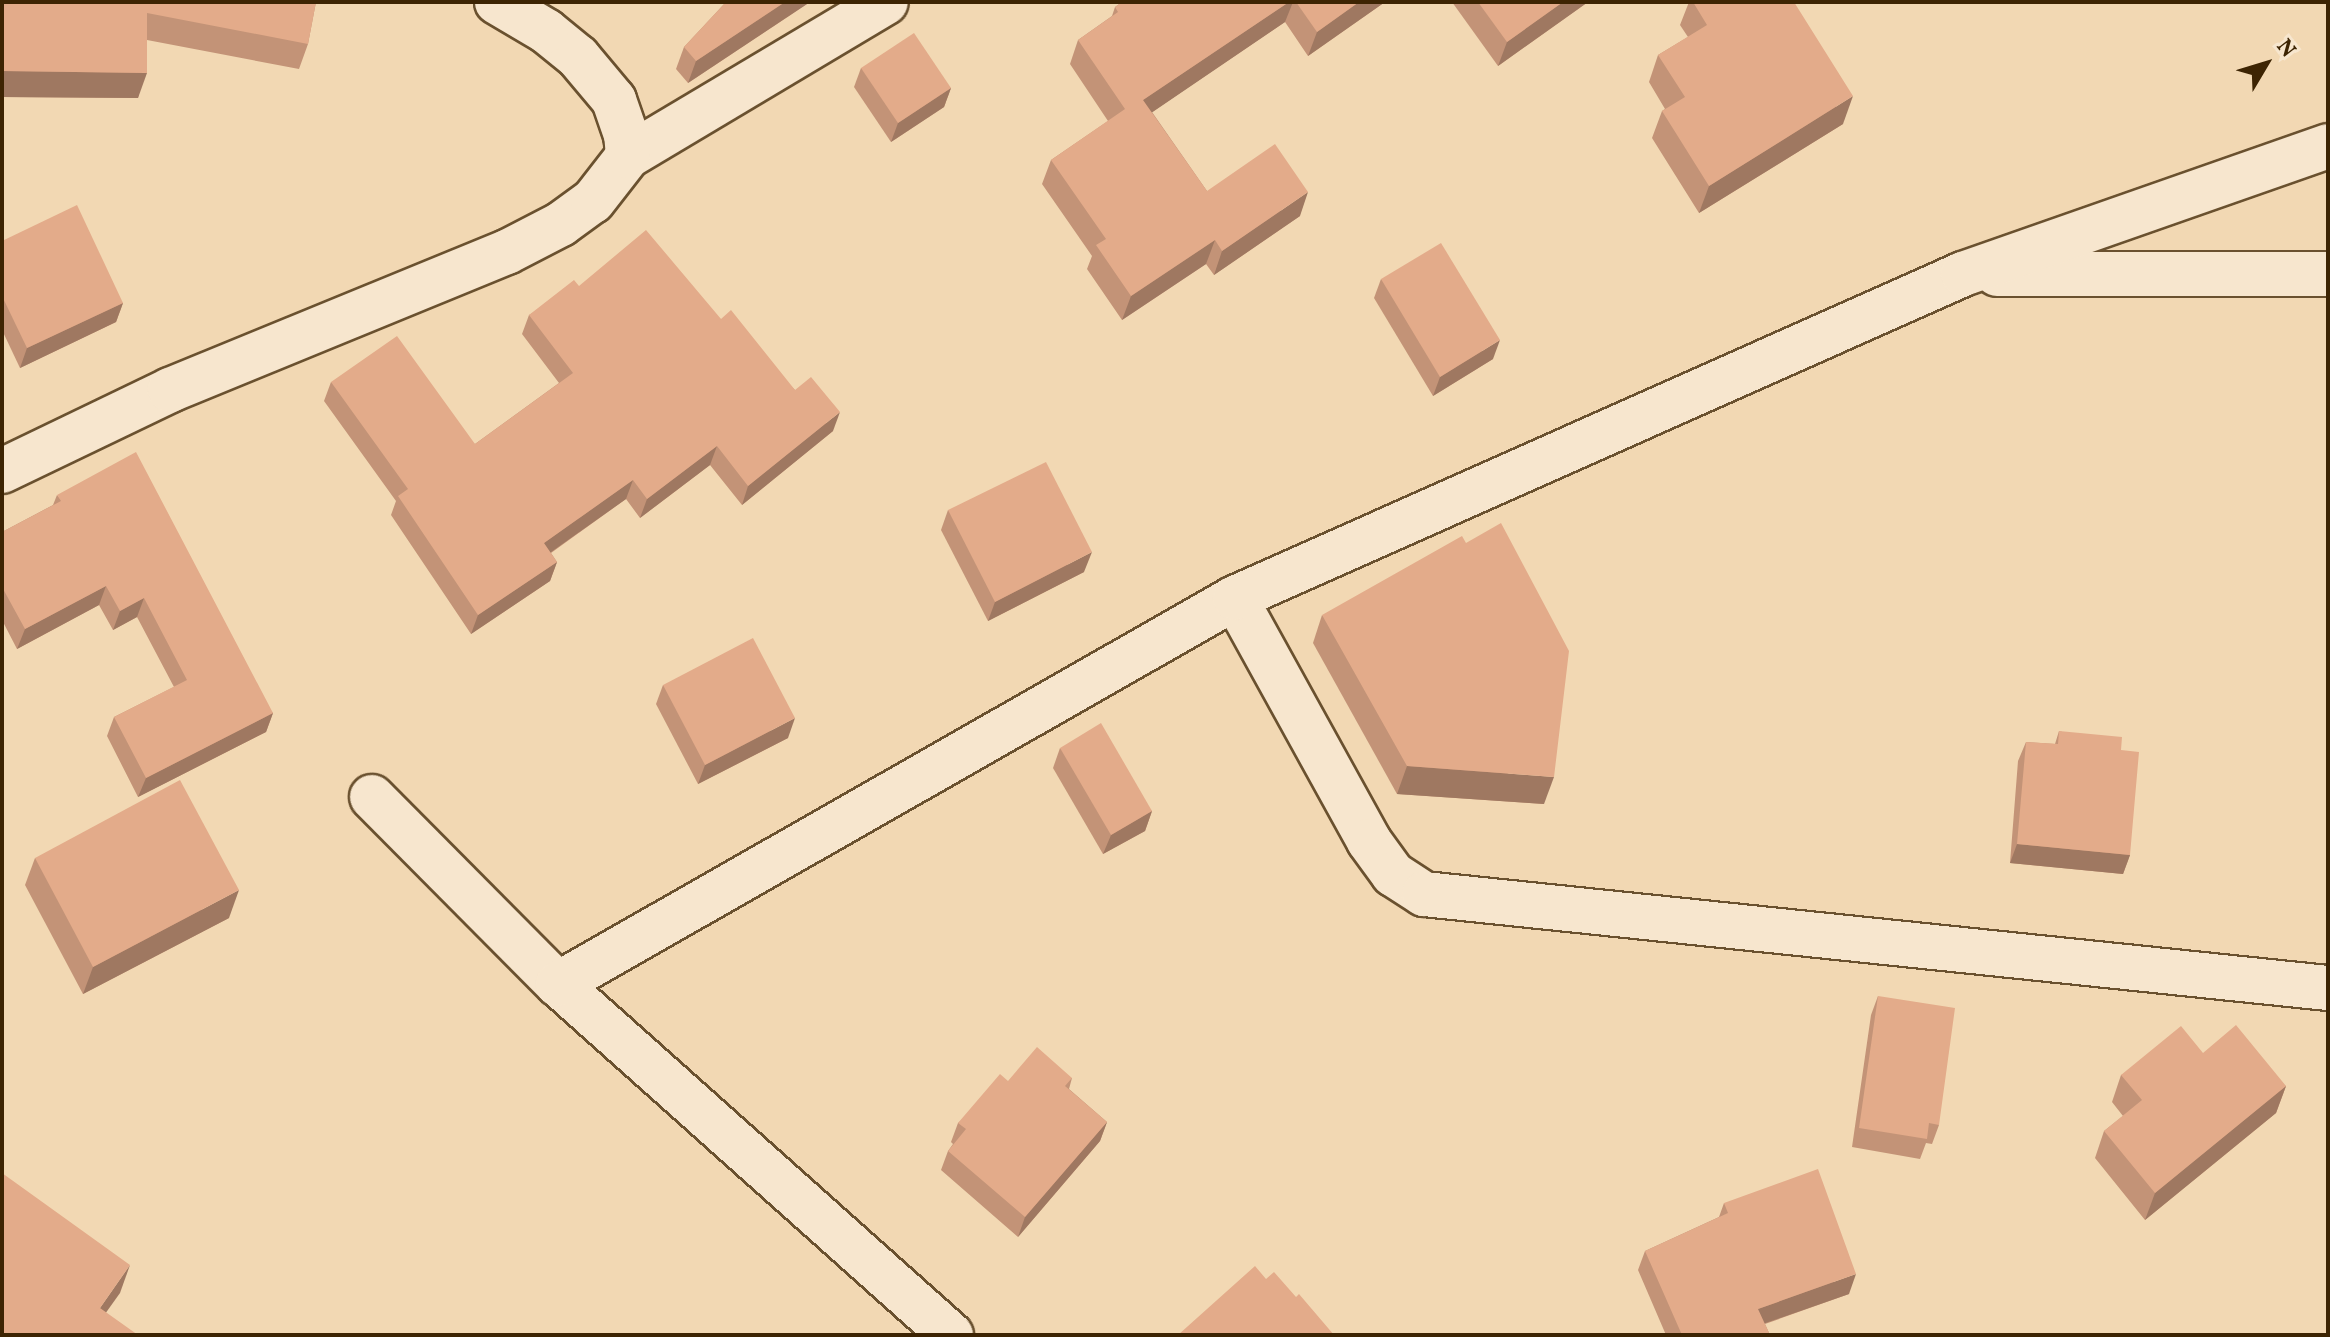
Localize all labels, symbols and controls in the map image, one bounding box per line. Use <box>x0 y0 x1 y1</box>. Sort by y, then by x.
north arrow <box>2226 24 2306 104</box>
text: N <box>2268 33 2302 65</box>

